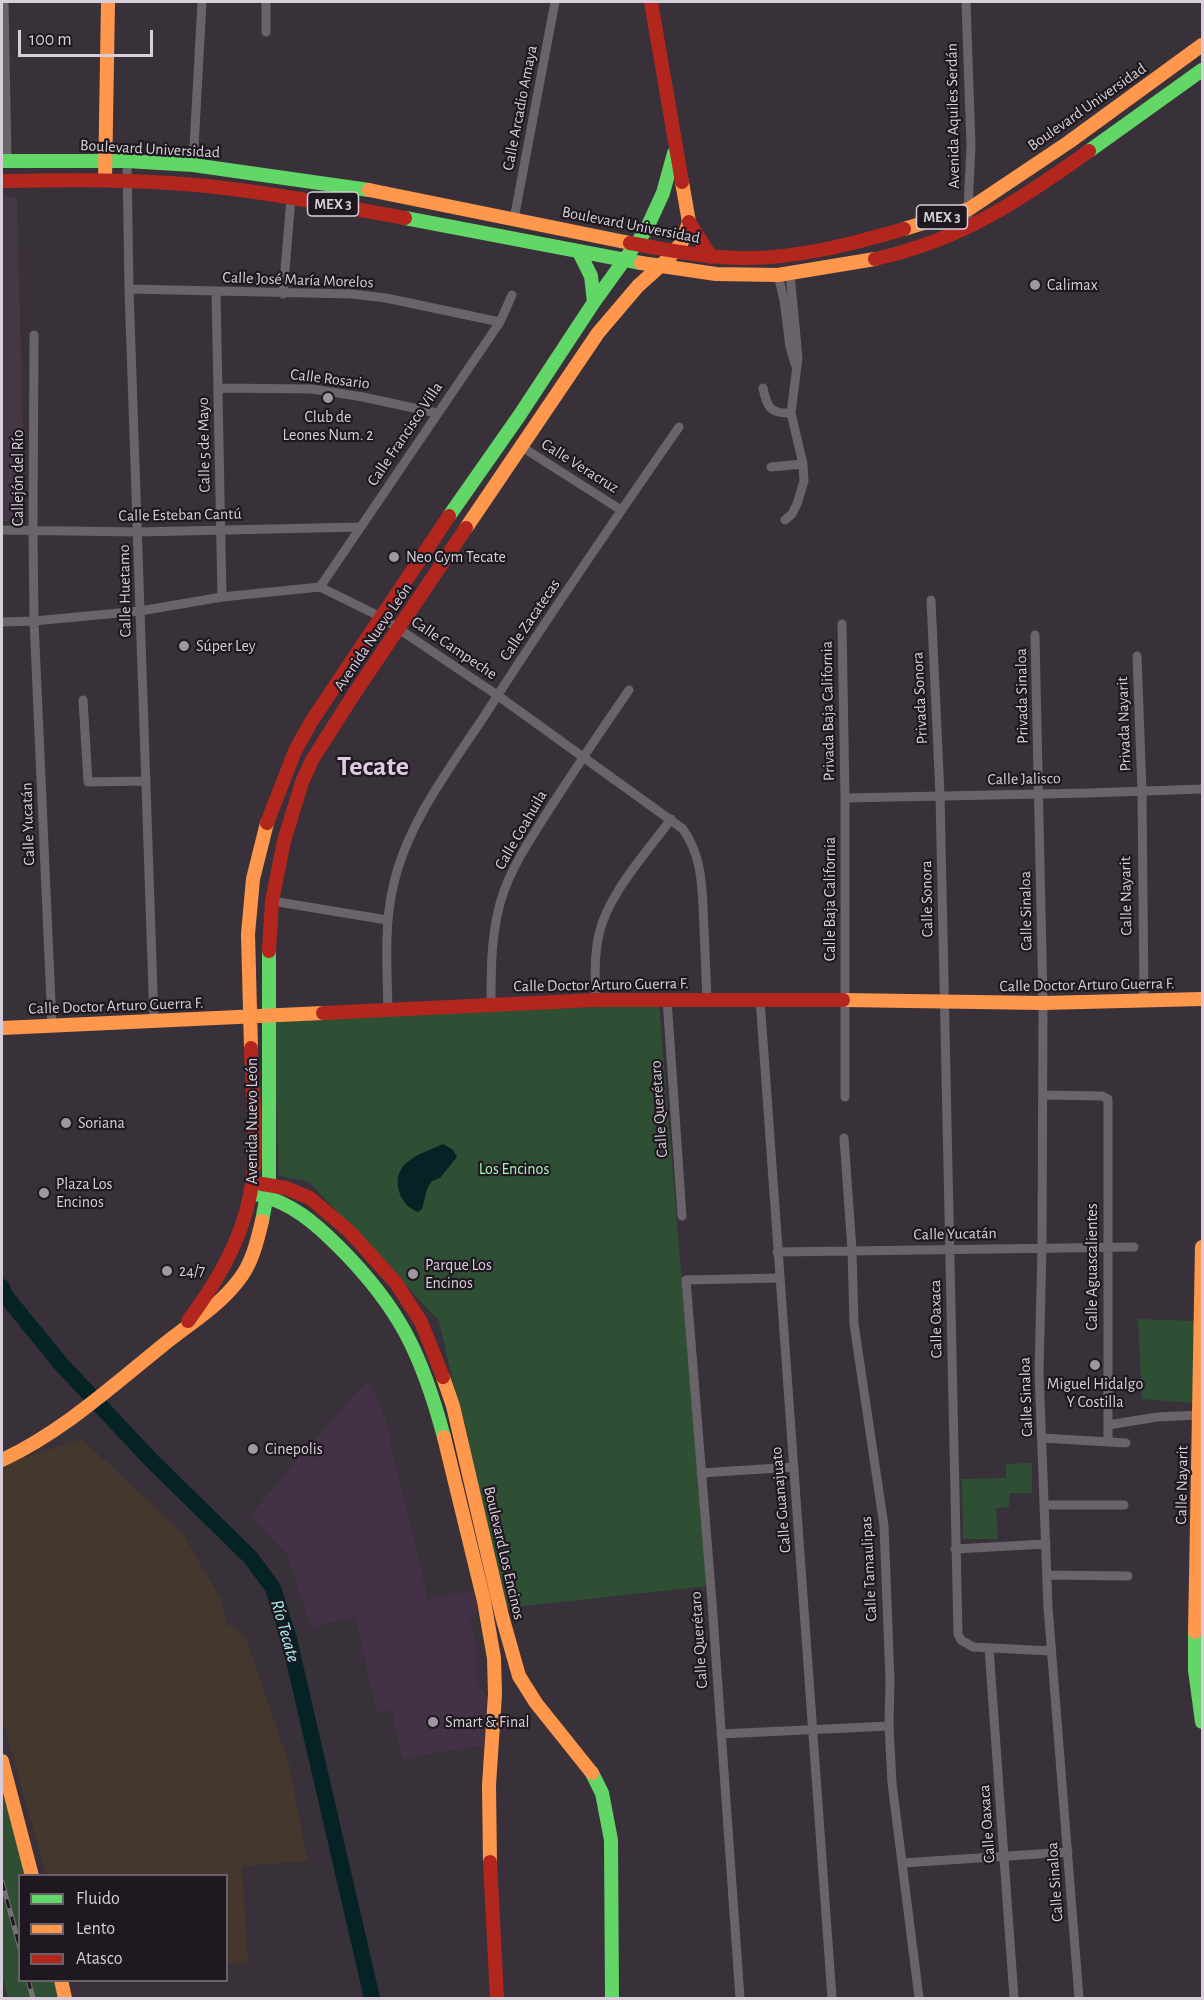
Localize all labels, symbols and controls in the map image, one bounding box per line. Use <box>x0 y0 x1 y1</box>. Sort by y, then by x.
scale bar <box>21 18 156 56</box>
text: 100 m <box>29 31 72 49</box>
street label: Avenida Aquiles Serdán <box>942 43 964 189</box>
street label: Calle Arcadio Amaya <box>498 44 542 172</box>
street label: Boulevard Universidad <box>1024 59 1150 155</box>
street label: Boulevard Universidad <box>79 136 221 162</box>
road number: MEX 3 <box>308 192 358 216</box>
street label: Boulevard Universidad <box>560 202 702 248</box>
road number: MEX 3 <box>916 205 968 229</box>
street label: Calle José María Morelos <box>222 268 374 292</box>
place label: Calimax <box>1047 275 1098 295</box>
marker: Calimax <box>1028 278 1042 292</box>
street label: Calle Rosario <box>289 365 371 393</box>
street label: Calle Francisco Villa <box>363 378 447 490</box>
marker: Club de Leones Num. 2 <box>321 391 335 405</box>
street label: Calle 5 de Mayo <box>194 397 214 493</box>
place label: Club de Leones Num. 2 <box>283 407 373 445</box>
street label: Callejón del Río <box>8 430 28 526</box>
street label: Calle Veracruz <box>538 435 622 497</box>
street label: Calle Esteban Cantú <box>118 504 242 526</box>
street label: Calle Huetamo <box>115 544 135 638</box>
place label: Neo Gym Tecate <box>406 547 506 567</box>
marker: Neo Gym Tecate <box>387 550 401 564</box>
street label: Calle Zacatecas <box>496 575 564 665</box>
street label: Avenida Nuevo León <box>330 579 416 695</box>
street label: Calle Campeche <box>407 612 501 684</box>
place label: Súper Ley <box>196 636 256 656</box>
marker: Súper Ley <box>177 639 191 653</box>
street label: Privada Baja California <box>817 641 839 781</box>
street label: Privada Sinaloa <box>1012 648 1032 744</box>
street label: Privada Sonora <box>908 651 932 745</box>
street label: Privada Nayarit <box>1113 676 1135 772</box>
district label: Tecate <box>337 750 409 784</box>
street label: Calle Jalisco <box>987 769 1061 789</box>
street label: Calle Yucatán <box>17 782 39 866</box>
street label: Calle Coahuila <box>491 787 551 873</box>
street label: Calle Baja California <box>820 837 840 961</box>
street label: Calle Nayarit <box>1116 856 1136 936</box>
street label: Calle Sonora <box>917 860 937 938</box>
street label: Calle Sinaloa <box>1016 871 1036 951</box>
street label: Calle Doctor Arturo Guerra F. <box>513 974 689 996</box>
street label: Calle Doctor Arturo Guerra F. <box>999 974 1175 996</box>
street label: Calle Doctor Arturo Guerra F. <box>28 993 204 1019</box>
street label: Avenida Nuevo León <box>242 1058 262 1184</box>
street label: Calle Querétaro <box>646 1060 672 1158</box>
place label: Soriana <box>78 1113 125 1133</box>
marker: Soriana <box>59 1116 73 1130</box>
park label: Los Encinos <box>479 1159 549 1179</box>
place label: Plaza Los Encinos <box>56 1174 112 1212</box>
marker: Plaza Los Encinos <box>37 1186 51 1200</box>
street label: Calle Aguascalientes <box>1082 1203 1102 1331</box>
street label: Calle Yucatán <box>913 1224 997 1244</box>
place label: Parque Los Encinos <box>425 1255 492 1293</box>
place label: 24/7 <box>179 1261 205 1281</box>
marker: 24/7 <box>160 1264 174 1278</box>
marker: Parque Los Encinos <box>406 1267 420 1281</box>
street label: Calle Oaxaca <box>926 1280 946 1358</box>
street label: Calle Sinaloa <box>1015 1357 1037 1437</box>
marker: Miguel Hidalgo Y Costilla <box>1088 1358 1102 1372</box>
place label: Miguel Hidalgo Y Costilla <box>1047 1374 1143 1412</box>
place label: Cinepolis <box>265 1439 323 1459</box>
marker: Cinepolis <box>246 1442 260 1456</box>
street label: Calle Nayarit <box>1172 1445 1192 1525</box>
street label: Calle Guanajuato <box>767 1446 795 1554</box>
street label: Boulevard Los Encinos <box>479 1484 529 1622</box>
street label: Calle Tamaulipas <box>857 1516 881 1622</box>
street label: Calle Querétaro <box>686 1591 712 1689</box>
water label: Río Tecate <box>266 1597 304 1665</box>
place label: Smart & Final <box>445 1712 529 1732</box>
marker: Smart & Final <box>426 1715 440 1729</box>
street label: Calle Oaxaca <box>975 1784 999 1864</box>
street label: Calle Sinaloa <box>1043 1841 1067 1923</box>
legend <box>18 1874 228 1982</box>
text: Fluido <box>76 1890 120 1908</box>
text: Lento <box>76 1920 115 1938</box>
text: Atasco <box>76 1950 123 1968</box>

